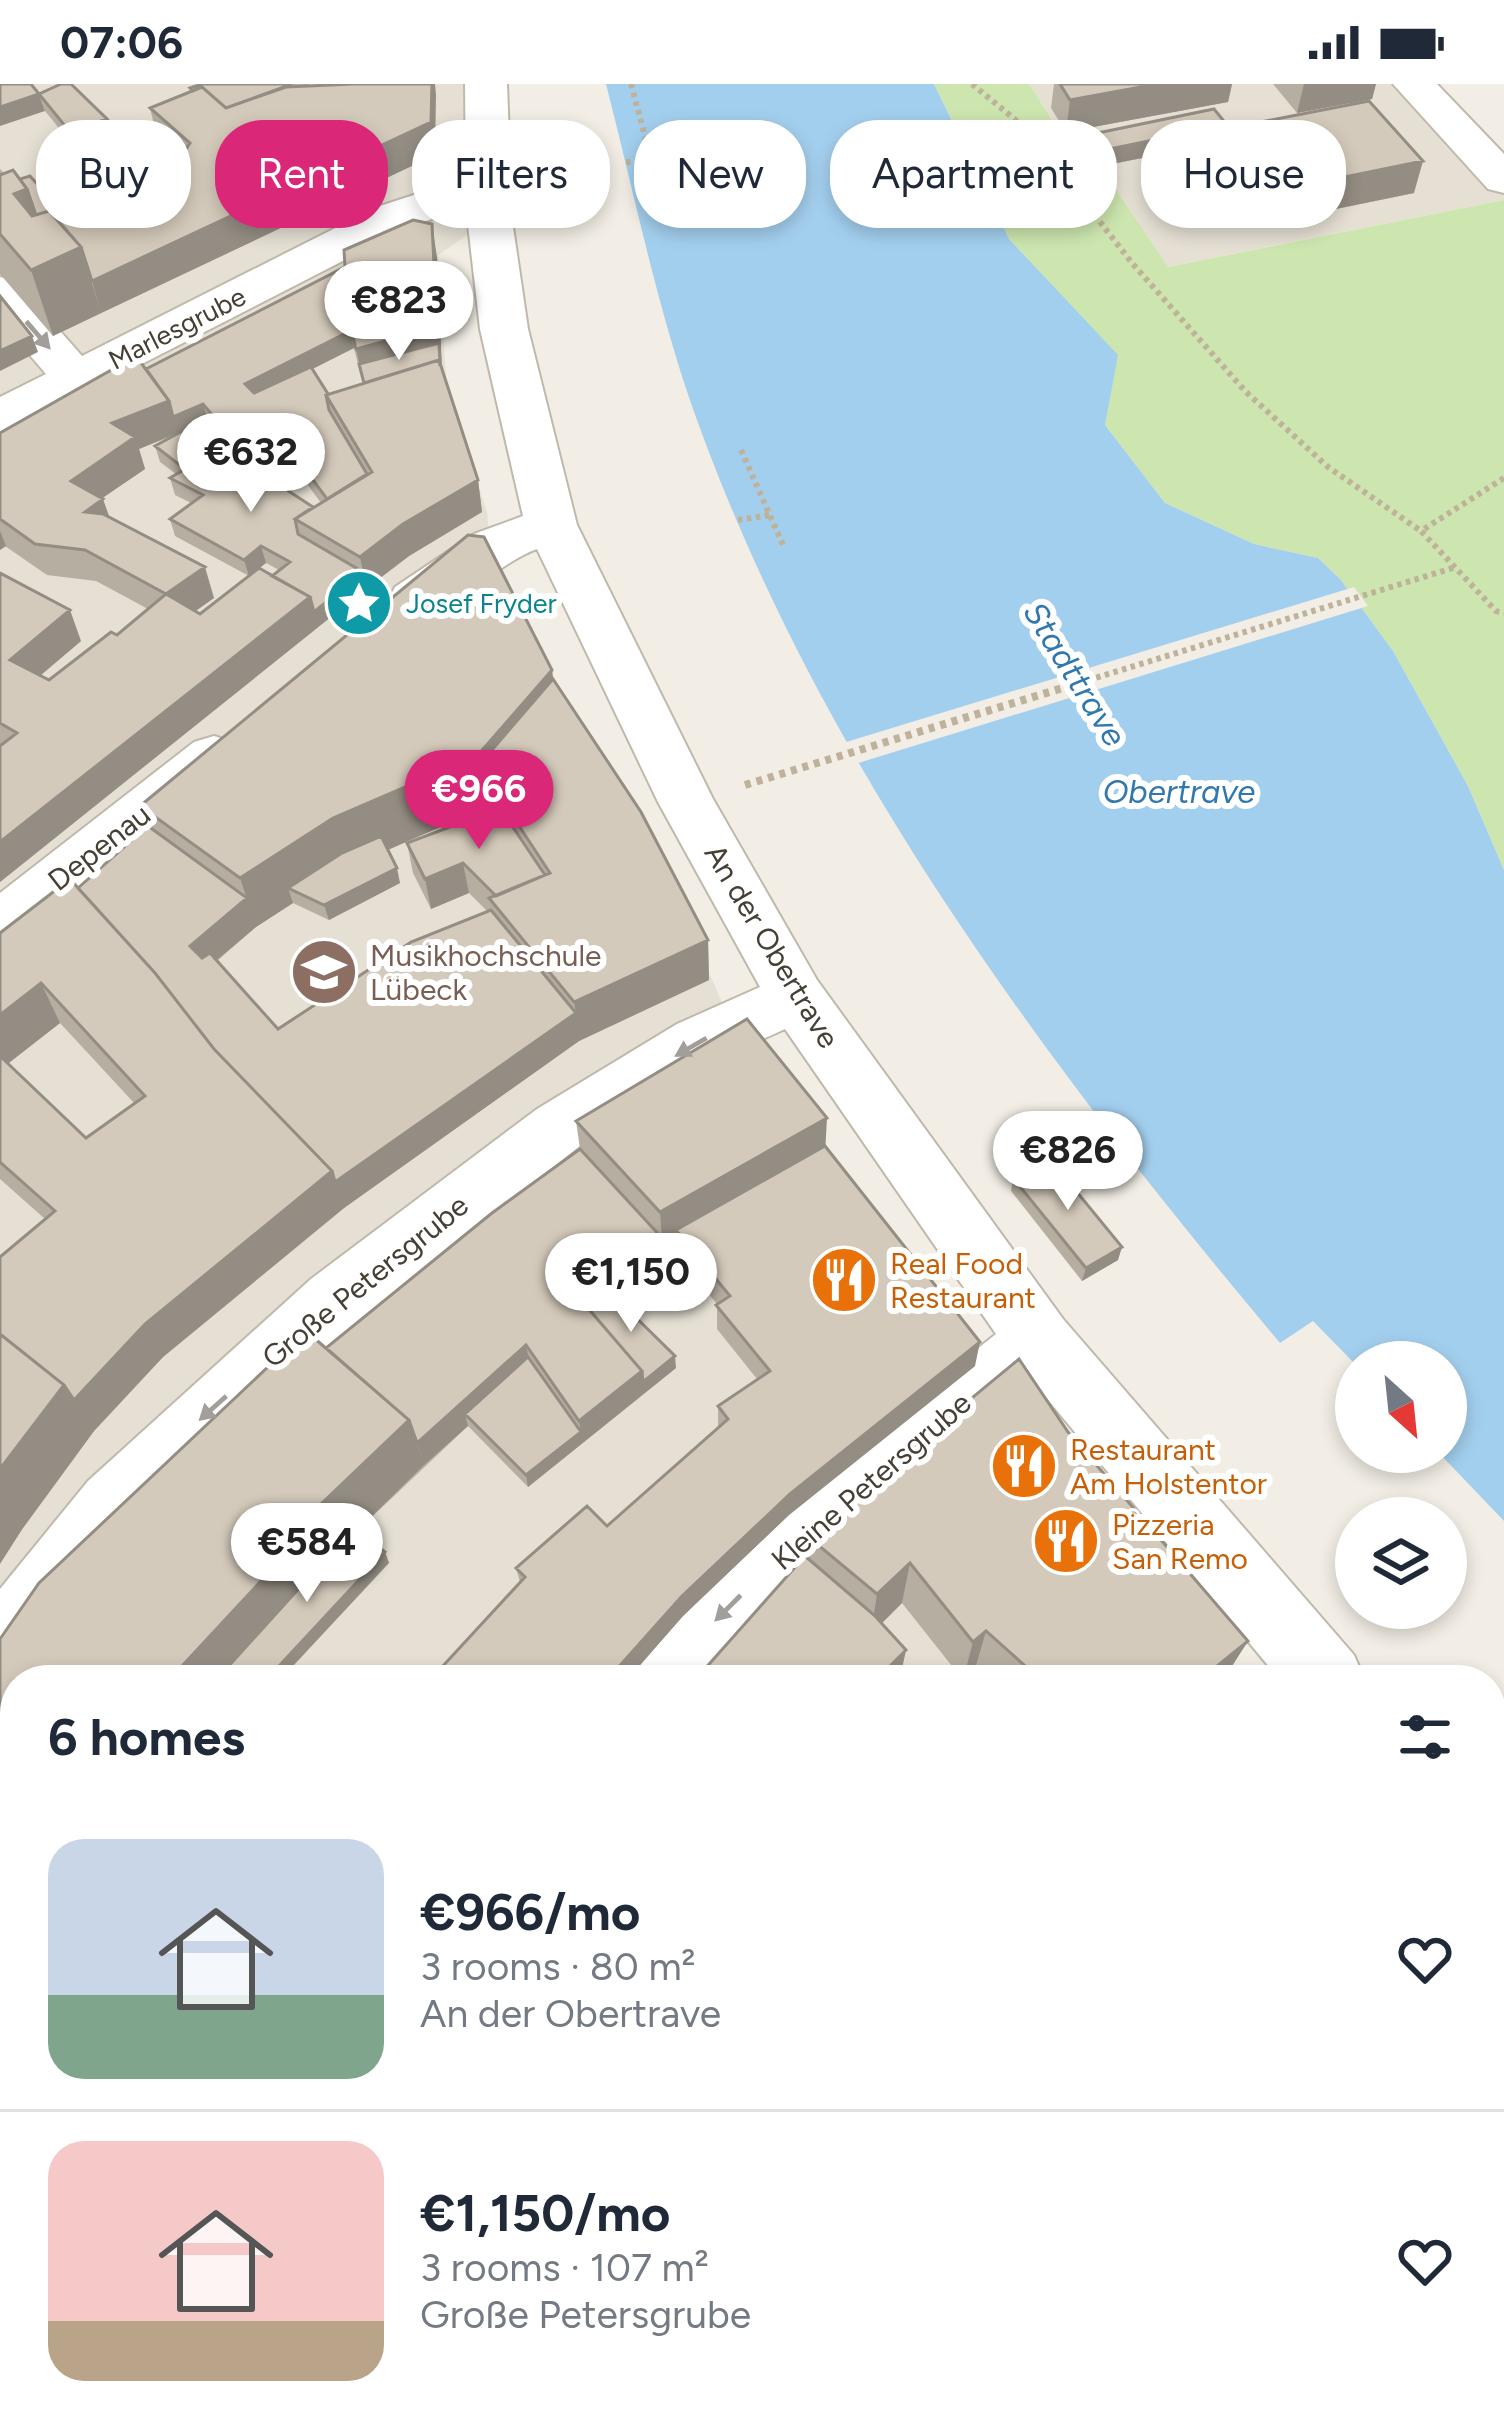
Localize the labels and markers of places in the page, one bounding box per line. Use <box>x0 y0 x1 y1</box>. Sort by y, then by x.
pin: €823 <box>328 261 470 363</box>
pin: €632 <box>180 413 322 515</box>
place icon: Josef Fryder <box>324 568 394 638</box>
place label: Josef Fryder <box>406 587 557 620</box>
pin: €966 <box>408 750 550 852</box>
school or university icon: Musikhochschule Lübeck <box>289 937 359 1007</box>
place label: Musikhochschule Lübeck <box>370 937 601 1008</box>
pin: €826 <box>997 1111 1139 1213</box>
pin: €1,150 <box>533 1233 729 1335</box>
restaurant icon: Real Food Restaurant <box>809 1245 879 1315</box>
place label: Real Food Restaurant <box>890 1245 1036 1316</box>
restaurant icon: Restaurant Am Holstentor <box>989 1431 1059 1501</box>
place label: Restaurant Am Holstentor <box>1070 1431 1267 1502</box>
pin: €584 <box>236 1503 378 1605</box>
restaurant icon: Pizzeria San Remo <box>1031 1506 1101 1576</box>
place label: Pizzeria San Remo <box>1112 1506 1248 1577</box>

